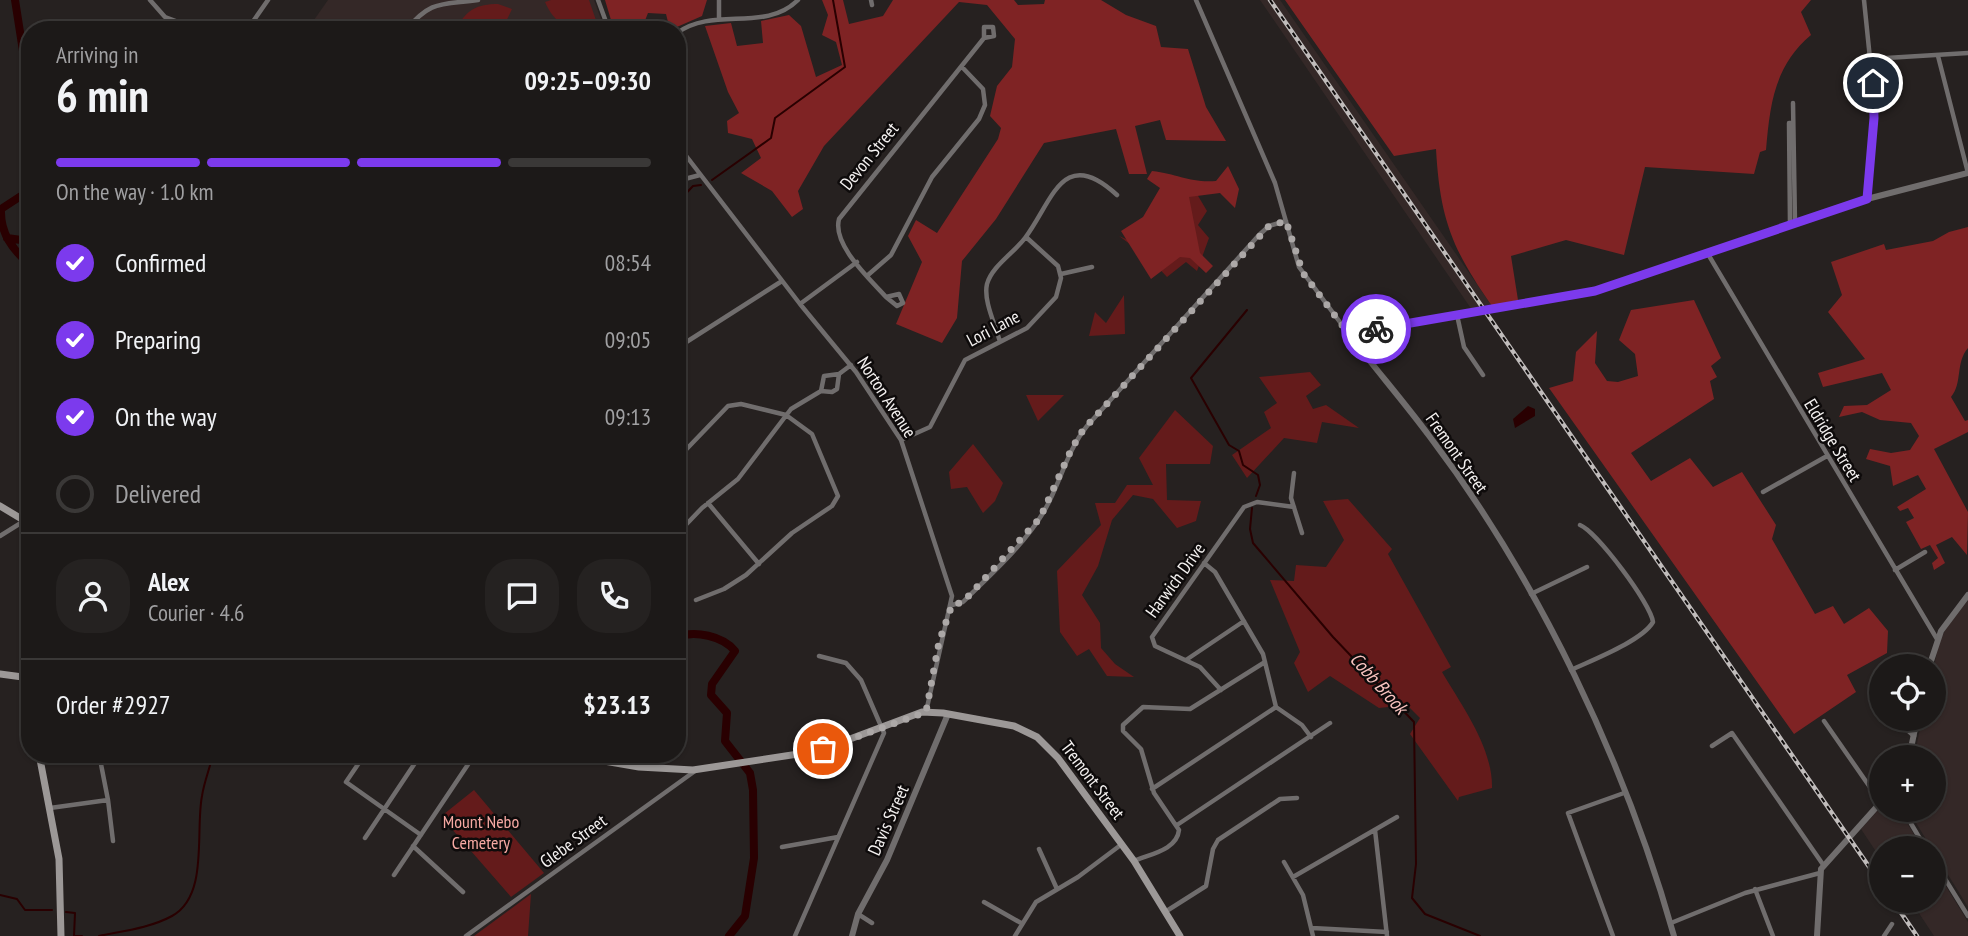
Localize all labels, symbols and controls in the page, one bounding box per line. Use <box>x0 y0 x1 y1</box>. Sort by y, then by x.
text: Arriving in <box>56 40 138 69</box>
pin <box>1843 53 1903 113</box>
text: 09:25–09:30 <box>524 64 651 97</box>
icon: home <box>1854 64 1892 102</box>
text: 6 min <box>56 65 149 125</box>
street label: Devon Street <box>835 118 903 194</box>
text: On the way · 1.0 km <box>56 177 213 206</box>
icon: check <box>56 244 94 282</box>
text: Confirmed <box>115 246 206 279</box>
text: 08:54 <box>605 248 651 277</box>
courier <box>1341 294 1411 364</box>
street label: Lori Lane <box>962 304 1024 352</box>
icon: bike <box>1357 310 1395 348</box>
icon: check <box>56 321 94 359</box>
text: Preparing <box>115 323 201 356</box>
text: 09:05 <box>605 325 651 354</box>
street label: Norton Avenue <box>852 352 922 442</box>
street label: Eldridge Street <box>1799 394 1867 486</box>
icon: check <box>56 398 94 436</box>
text: On the way <box>115 400 217 433</box>
text: 09:13 <box>605 402 651 431</box>
street label: Fremont Street <box>1421 408 1493 498</box>
text: Delivered <box>115 477 201 510</box>
street label: Harwich Drive <box>1140 538 1210 622</box>
button: person <box>56 559 130 633</box>
button: chat <box>485 559 559 633</box>
button: phone <box>577 559 651 633</box>
text: Alex <box>148 565 189 598</box>
text: Courier · 4.6 <box>148 598 244 627</box>
water label: Cobb Brook <box>1345 647 1415 721</box>
map controls <box>1869 654 1946 913</box>
button: locate <box>1869 654 1946 731</box>
text: Order #2927 <box>56 688 171 721</box>
text: $23.13 <box>583 688 651 721</box>
pin <box>793 719 853 779</box>
icon: bag <box>804 730 842 768</box>
street label: Tremont Street <box>1056 736 1130 824</box>
button: + <box>1869 745 1946 822</box>
street label: Davis Street <box>862 781 914 859</box>
street label: Glebe Street <box>535 809 611 873</box>
park label: Mount Nebo Cemetery <box>443 810 519 854</box>
button: − <box>1869 836 1946 913</box>

